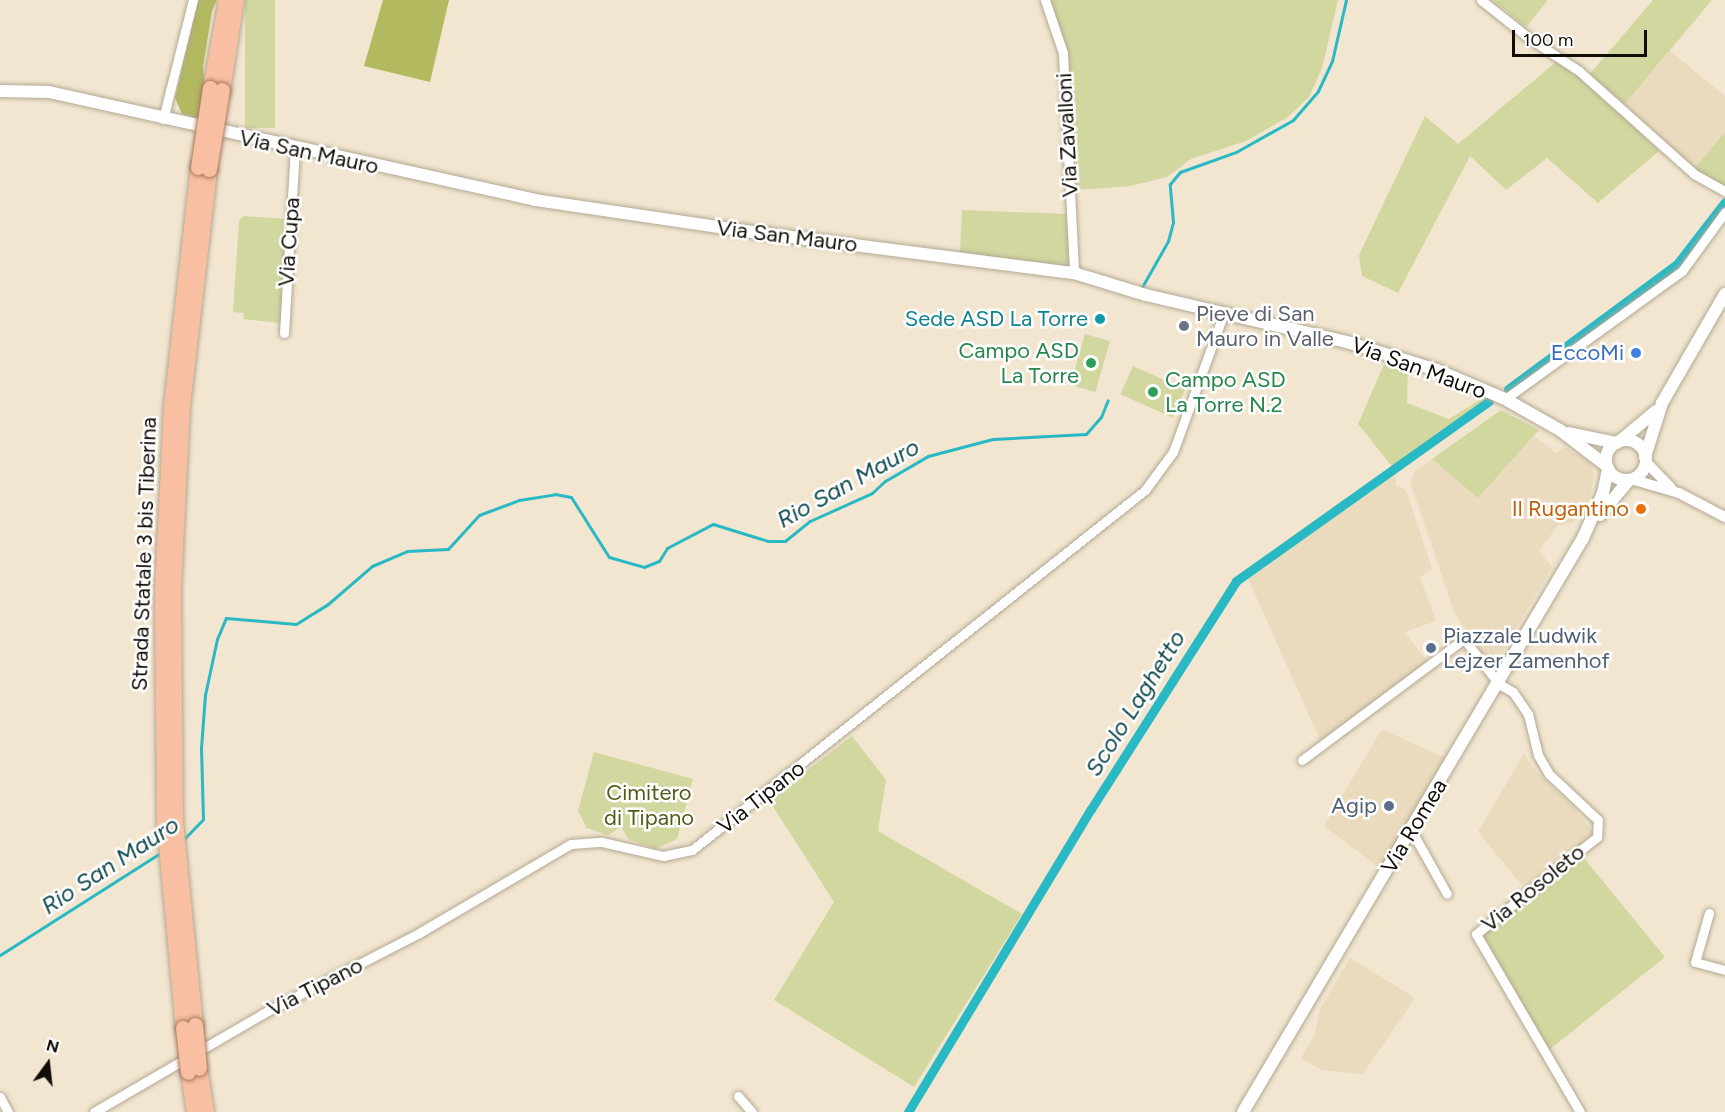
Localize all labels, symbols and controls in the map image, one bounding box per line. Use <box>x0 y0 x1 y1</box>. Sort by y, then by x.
scale bar <box>1515 18 1650 56</box>
text: 100 m <box>1523 29 1573 51</box>
street label: Via Zavalloni <box>1051 72 1083 198</box>
street label: Via San Mauro <box>237 124 381 180</box>
street label: Via Cupa <box>273 197 305 287</box>
street label: Via San Mauro <box>715 214 859 258</box>
place label: Pieve di San Mauro in Valle <box>1196 300 1334 352</box>
place label: Sede ASD La Torre <box>905 306 1088 332</box>
marker: Sede ASD La Torre <box>1093 312 1107 326</box>
marker: Pieve di San Mauro in Valle <box>1177 319 1191 333</box>
street label: Via San Mauro <box>1348 331 1490 405</box>
place label: Campo ASD La Torre <box>958 337 1079 388</box>
place label: EccoMi <box>1551 340 1624 366</box>
marker: EccoMi <box>1629 346 1643 360</box>
marker: Campo ASD La Torre <box>1084 356 1098 370</box>
place label: Campo ASD La Torre N.2 <box>1165 366 1286 418</box>
marker: Campo ASD La Torre N.2 <box>1146 385 1160 399</box>
street label: Strada Statale 3 bis Tiberina <box>126 417 162 691</box>
water label: Rio San Mauro <box>772 432 924 534</box>
place label: Il Rugantino <box>1512 496 1629 522</box>
marker: Il Rugantino <box>1634 502 1648 516</box>
place label: Piazzale Ludwik Lejzer Zamenhof <box>1443 622 1610 674</box>
water label: Scolo Laghetto <box>1079 625 1191 781</box>
marker: Piazzale Ludwik Lejzer Zamenhof <box>1424 641 1438 655</box>
street label: Via Tipano <box>712 755 810 839</box>
street label: Via Romea <box>1376 774 1452 878</box>
park label: Cimitero di Tipano <box>604 779 694 830</box>
place label: Agip <box>1331 793 1377 819</box>
marker: Agip <box>1382 799 1396 813</box>
water label: Rio San Mauro <box>36 810 184 920</box>
street label: Via Rosoleto <box>1476 839 1590 937</box>
street label: Via Tipano <box>263 952 367 1022</box>
north arrow <box>18 1034 78 1094</box>
text: N <box>44 1035 61 1057</box>

